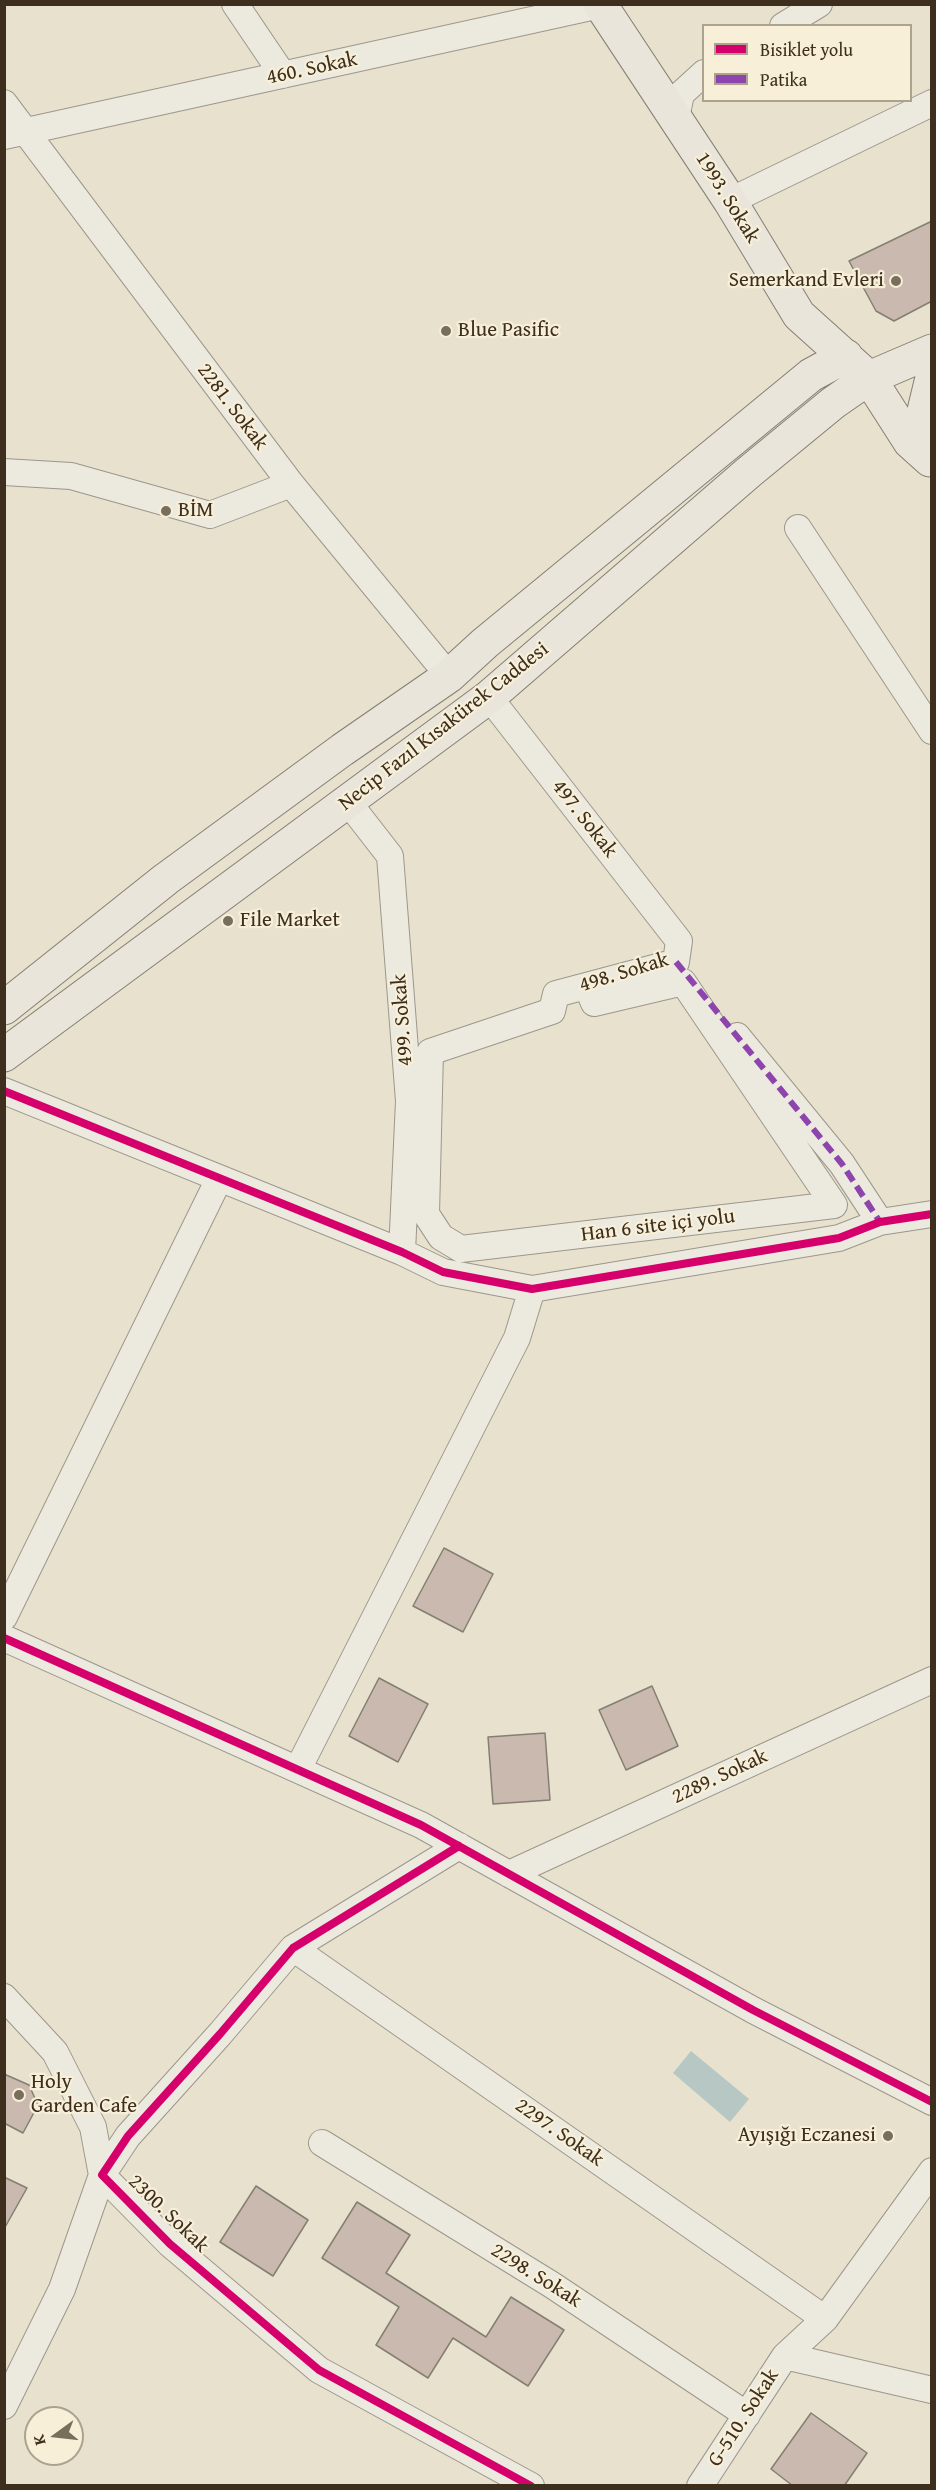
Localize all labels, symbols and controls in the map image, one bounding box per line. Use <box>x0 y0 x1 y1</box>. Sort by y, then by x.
legend <box>702 24 912 102</box>
text: Bisiklet yolu <box>760 36 853 63</box>
street label: 460. Sokak <box>264 47 360 91</box>
text: Patika <box>760 66 807 93</box>
street label: 1993. Sokak <box>689 148 765 248</box>
place label: Semerkand Evleri <box>729 268 884 294</box>
marker: Semerkand Evleri <box>889 274 903 288</box>
place label: Blue Pasific <box>458 318 559 344</box>
marker: Blue Pasific <box>439 324 453 338</box>
street label: 2281. Sokak <box>191 359 273 455</box>
place label: BİM <box>178 498 214 524</box>
marker: BİM <box>159 504 173 518</box>
street label: Necip Fazıl Kısakürek Caddesi <box>334 637 554 817</box>
street label: 497. Sokak <box>546 775 622 863</box>
place label: File Market <box>240 908 340 934</box>
marker: File Market <box>221 914 235 928</box>
street label: 498. Sokak <box>576 947 672 999</box>
street label: 499. Sokak <box>387 973 419 1067</box>
street label: Han 6 site içi yolu <box>580 1204 736 1248</box>
street label: 2289. Sokak <box>668 1744 772 1810</box>
place label: Holy Garden Cafe <box>31 2070 137 2120</box>
marker: Holy Garden Cafe <box>12 2088 26 2102</box>
street label: 2297. Sokak <box>510 2093 608 2173</box>
place label: Ayışığı Eczanesi <box>738 2123 876 2149</box>
marker: Ayışığı Eczanesi <box>881 2129 895 2143</box>
street label: 2300. Sokak <box>122 2169 214 2259</box>
street label: 2298. Sokak <box>486 2238 586 2314</box>
street label: G-510. Sokak <box>703 2364 785 2472</box>
north arrow <box>24 2406 84 2466</box>
text: K <box>26 2432 51 2448</box>

